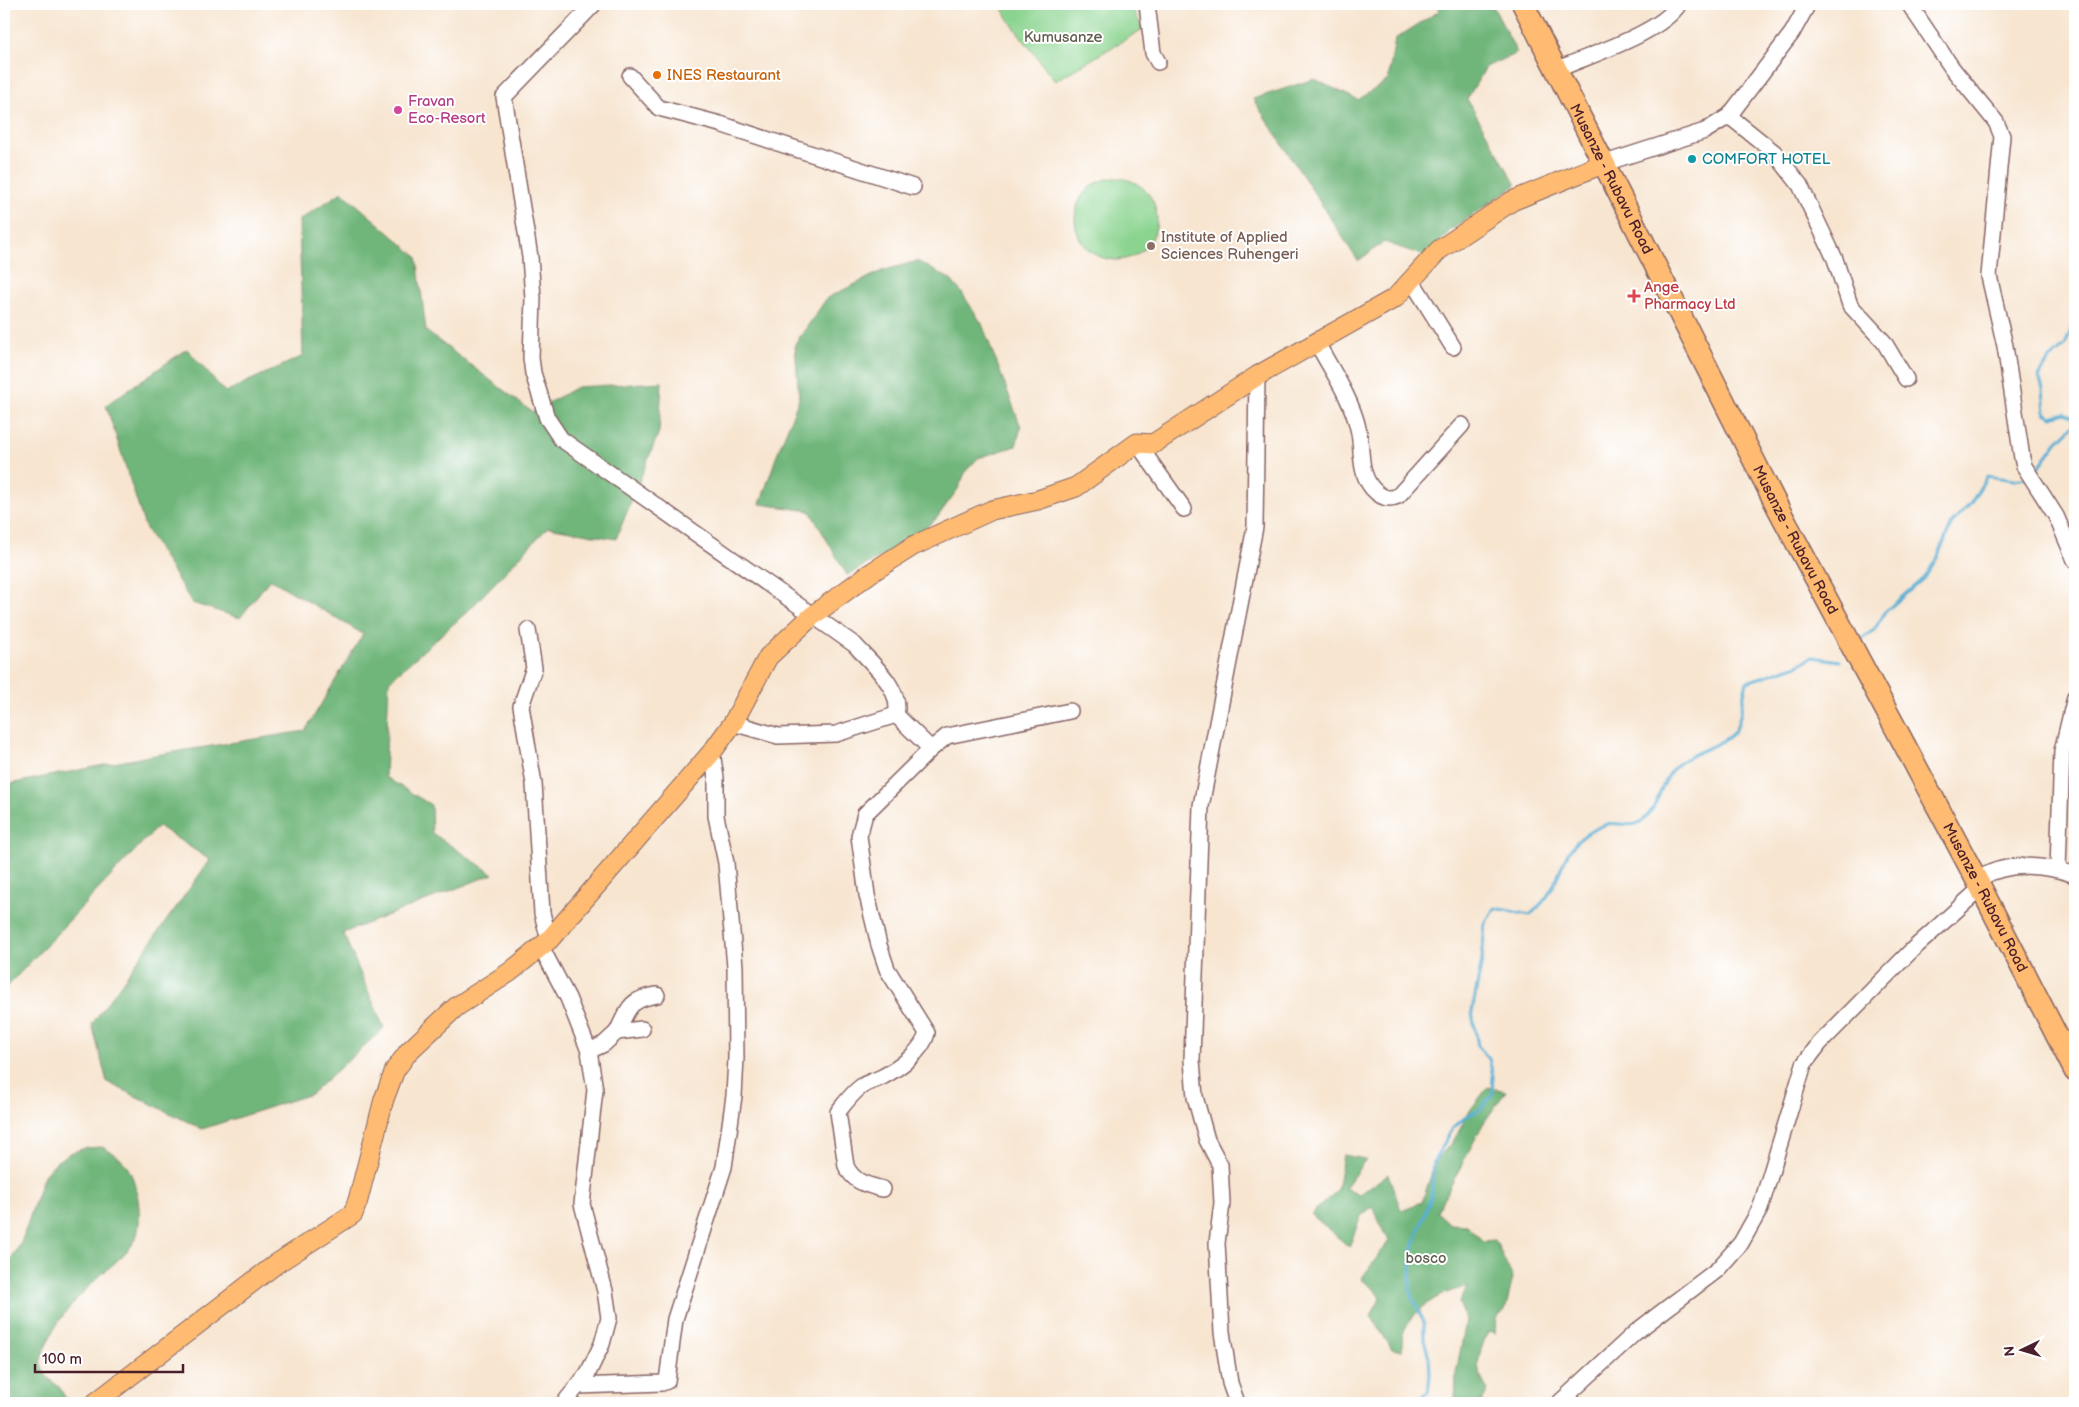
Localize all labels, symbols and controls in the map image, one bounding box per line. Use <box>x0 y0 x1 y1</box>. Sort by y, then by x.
park label: Kumusanze <box>1024 28 1102 47</box>
place label: INES Restaurant <box>667 66 781 85</box>
marker: INES Restaurant <box>651 69 663 81</box>
place label: Fravan Eco-Resort <box>408 92 486 128</box>
street label: Musanze - Rubavu Road <box>1565 101 1657 257</box>
marker: Fravan Eco-Resort <box>392 104 404 116</box>
place label: COMFORT HOTEL <box>1702 150 1831 169</box>
marker: COMFORT HOTEL <box>1686 153 1698 165</box>
place label: Institute of Applied Sciences Ruhengeri <box>1161 228 1298 264</box>
marker: Institute of Applied Sciences Ruhengeri <box>1145 240 1157 252</box>
place label: Ange Pharmacy Ltd <box>1644 278 1736 314</box>
marker: Ange Pharmacy Ltd <box>1628 290 1640 302</box>
street label: Musanze - Rubavu Road <box>1748 462 1842 618</box>
street label: Musanze - Rubavu Road <box>1938 820 2032 976</box>
park label: bosco <box>1406 1249 1446 1268</box>
north arrow <box>1996 1324 2046 1374</box>
scale bar <box>35 1342 182 1374</box>
text: N <box>2001 1345 2018 1357</box>
text: 100 m <box>42 1350 82 1369</box>

